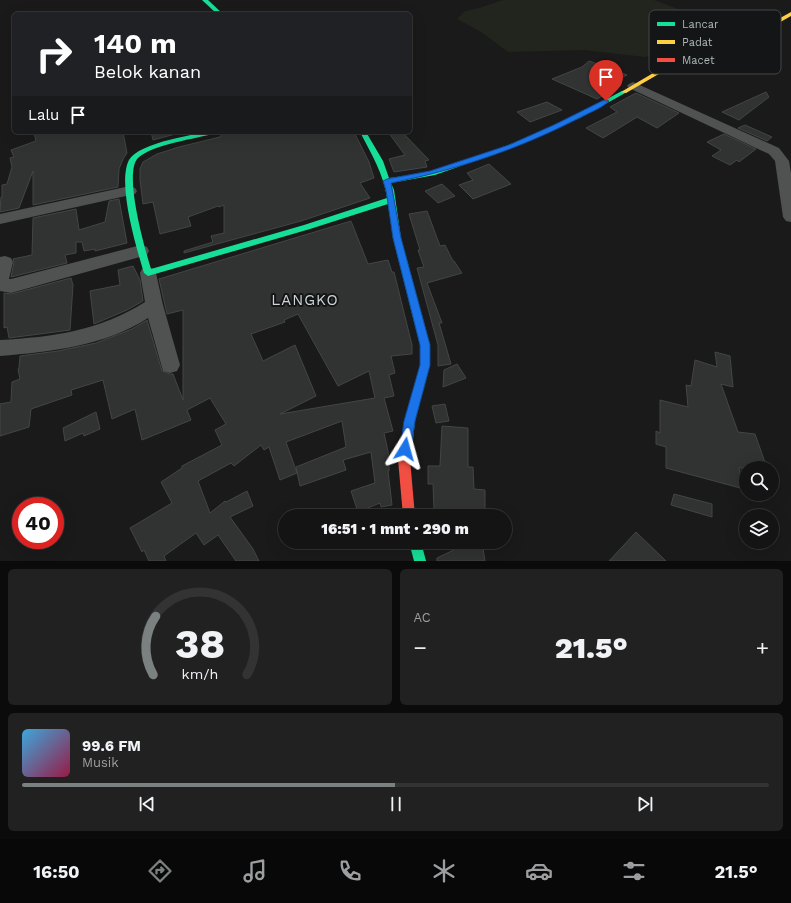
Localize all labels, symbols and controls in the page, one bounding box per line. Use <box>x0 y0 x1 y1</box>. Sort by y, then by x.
legend <box>649 10 781 74</box>
text: Lancar <box>682 18 719 31</box>
text: 140 m <box>94 27 177 60</box>
icon: right <box>28 28 80 80</box>
text: Padat <box>682 36 713 49</box>
text: Macet <box>682 54 715 67</box>
pin <box>589 60 623 101</box>
text: Belok kanan <box>94 61 201 82</box>
icon: arrive <box>595 66 617 88</box>
icon: arrive <box>67 104 89 126</box>
text: Lalu <box>28 106 59 124</box>
district label: LANGKO <box>271 291 339 309</box>
position arrow <box>384 428 426 470</box>
map controls <box>739 461 779 549</box>
button: search <box>739 461 779 501</box>
speed limit sign: 40 <box>12 497 64 549</box>
button: layers <box>739 509 779 549</box>
text: 16:51 · 1 mnt · 290 m <box>321 520 469 538</box>
text: AC <box>414 610 431 625</box>
text: 38 <box>174 619 225 668</box>
text: 21.5° <box>555 630 628 665</box>
text: − <box>414 635 427 660</box>
text: + <box>756 635 769 660</box>
text: km/h <box>181 666 218 682</box>
text: 99.6 FM <box>82 737 141 755</box>
text: Musik <box>82 755 119 770</box>
icon: previous <box>136 793 158 815</box>
icon: pause <box>385 793 407 815</box>
icon: next <box>634 793 656 815</box>
icon: directions <box>146 857 174 885</box>
icon: music <box>241 857 269 885</box>
icon: phone <box>336 857 364 885</box>
icon: climate <box>430 857 458 885</box>
icon: car <box>525 857 553 885</box>
icon: filters <box>620 857 648 885</box>
text: 16:50 <box>33 861 80 882</box>
text: 21.5° <box>715 861 758 882</box>

